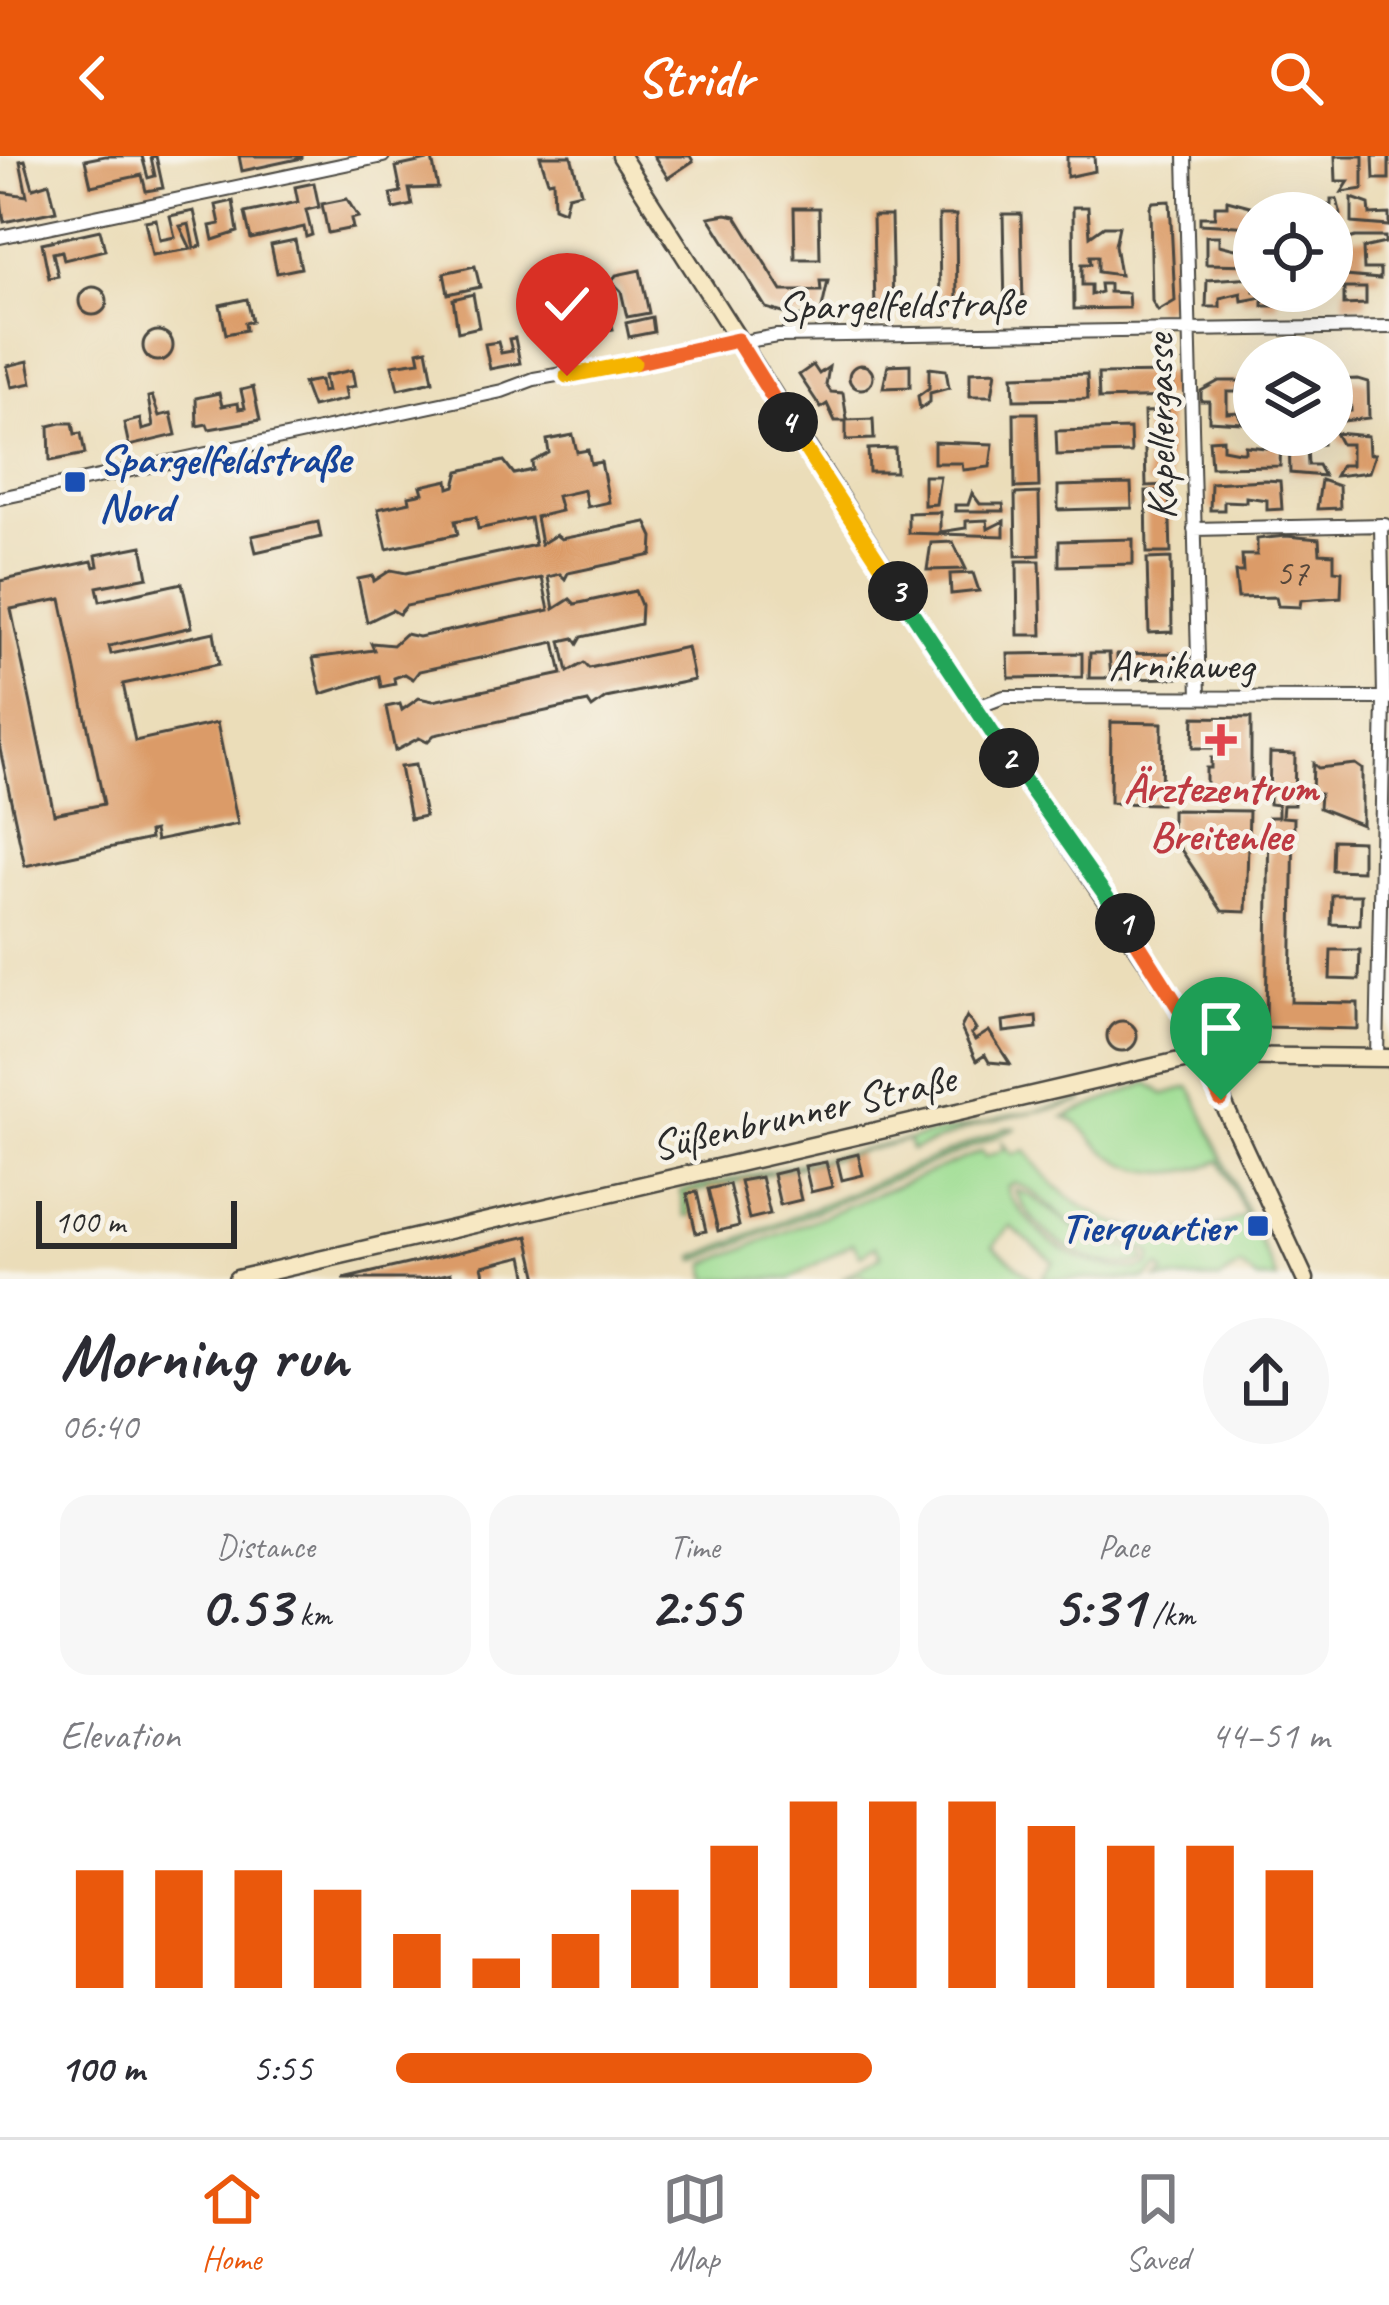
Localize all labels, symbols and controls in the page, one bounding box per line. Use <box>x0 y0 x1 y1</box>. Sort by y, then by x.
text: Stridr <box>636 44 753 112</box>
icon: back <box>60 45 126 111</box>
icon: search <box>1263 45 1329 111</box>
map controls <box>1233 192 1353 456</box>
button: locate <box>1233 192 1353 312</box>
pin <box>516 253 618 376</box>
icon: check <box>534 271 600 337</box>
street label: Spargelfeldstraße <box>777 276 1028 333</box>
street label: Kapellergasse <box>1132 331 1189 520</box>
button: layers <box>1233 336 1353 456</box>
pin: 4 <box>758 392 818 452</box>
text: 4 <box>781 401 795 443</box>
place label: Spargelfeldstraße Nord <box>99 433 354 534</box>
marker: Spargelfeldstraße Nord <box>62 469 88 495</box>
house number: 57 <box>1276 550 1310 596</box>
pin: 3 <box>868 561 928 621</box>
text: 3 <box>891 570 905 612</box>
street label: Arnikaweg <box>1109 639 1257 692</box>
marker: Ärztezentrum Breitenlee <box>1205 724 1237 756</box>
pin: 2 <box>979 728 1039 788</box>
text: 2 <box>1002 737 1016 779</box>
place label: Ärztezentrum Breitenlee <box>1124 762 1320 863</box>
pin: 1 <box>1095 893 1155 953</box>
text: 1 <box>1118 902 1132 944</box>
pin <box>1170 977 1272 1100</box>
icon: arrive <box>1188 995 1254 1061</box>
street label: Süßenbrunner Straße <box>646 1051 964 1173</box>
scale bar <box>36 1195 237 1248</box>
text: 100 m <box>54 1201 125 1243</box>
place label: Tierquartier <box>1061 1201 1238 1254</box>
marker: Tierquartier <box>1245 1213 1271 1239</box>
text: Morning run <box>60 1315 348 1398</box>
button: share <box>1203 1318 1329 1444</box>
text: 06:40 <box>60 1402 138 1451</box>
text: Distance <box>216 1526 315 1568</box>
text: Time <box>669 1526 720 1568</box>
text: Pace <box>1098 1526 1149 1568</box>
text: 0.53 <box>199 1568 291 1644</box>
text: 2:55 <box>649 1568 740 1644</box>
text: 5:31 <box>1052 1568 1144 1644</box>
text: km <box>291 1594 332 1636</box>
text: /km <box>1144 1594 1195 1636</box>
text: Elevation <box>60 1711 180 1760</box>
text: 44–51 m <box>1210 1711 1329 1760</box>
text: 100 m <box>60 2044 144 2093</box>
text: 5:55 <box>252 2044 312 2093</box>
tab: Home <box>199 2166 265 2280</box>
tab: Map <box>662 2166 728 2280</box>
tab: Saved <box>1125 2166 1191 2280</box>

